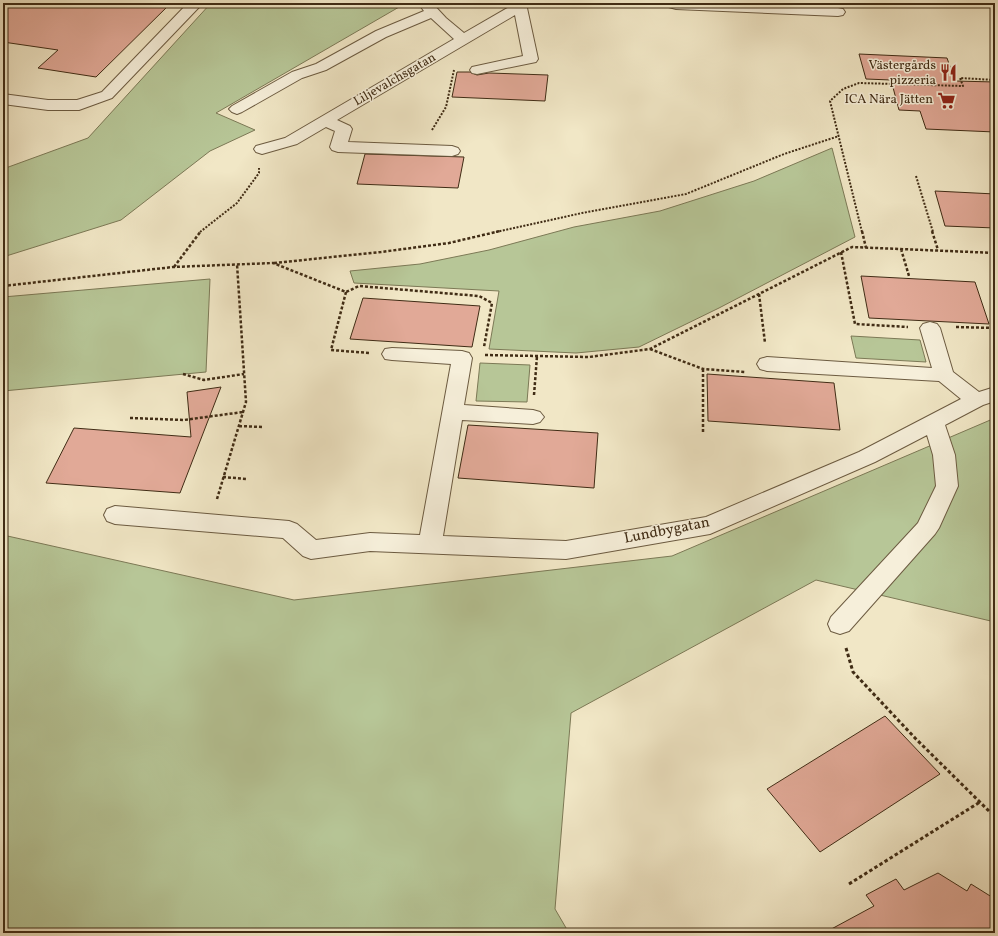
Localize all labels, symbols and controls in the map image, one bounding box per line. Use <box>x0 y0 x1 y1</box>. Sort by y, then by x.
street label: Liljevalchsgatan <box>350 49 440 111</box>
place label: Västergårds pizzeria <box>868 57 936 90</box>
restaurant icon: Västergårds pizzeria <box>939 63 959 83</box>
supermarket icon: ICA Nära Jätten <box>936 90 956 110</box>
place label: ICA Nära Jätten <box>844 91 933 109</box>
street label: Lundbygatan <box>622 512 712 550</box>

